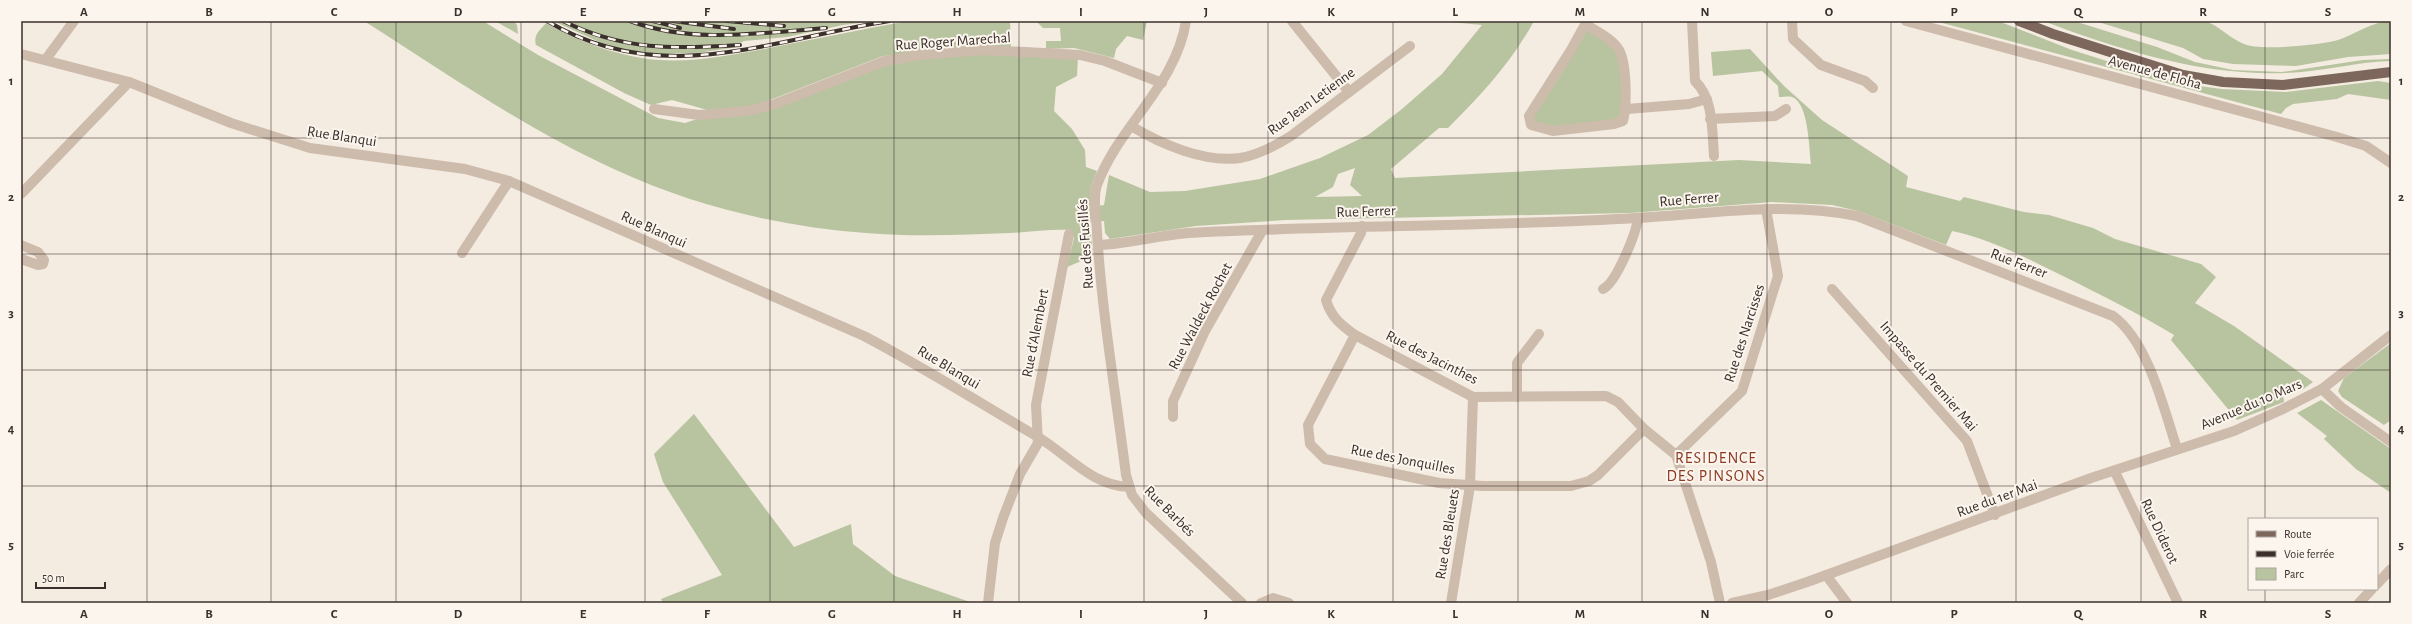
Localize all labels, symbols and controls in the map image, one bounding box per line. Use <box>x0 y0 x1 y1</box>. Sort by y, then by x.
text: A <box>80 6 88 19</box>
text: B <box>205 6 213 19</box>
text: C <box>331 6 338 19</box>
text: D <box>454 6 463 19</box>
text: E <box>580 6 587 19</box>
text: F <box>704 6 711 19</box>
text: G <box>828 6 836 19</box>
text: H <box>952 6 962 19</box>
text: I <box>1079 6 1083 19</box>
text: J <box>1204 6 1208 19</box>
text: K <box>1327 6 1335 19</box>
text: L <box>1452 6 1458 19</box>
text: M <box>1575 6 1585 19</box>
text: N <box>1700 6 1710 19</box>
text: O <box>1825 6 1834 19</box>
text: P <box>1950 6 1958 19</box>
text: Q <box>2074 6 2084 19</box>
text: R <box>2199 6 2207 19</box>
text: S <box>2325 6 2332 19</box>
street label: Rue Roger Marechal <box>895 30 1012 53</box>
street label: Avenue de Floha <box>2107 53 2203 92</box>
street label: Rue Jean Letienne <box>1265 65 1358 138</box>
text: 1 <box>9 75 13 88</box>
text: 1 <box>2399 75 2403 88</box>
street label: Rue Blanqui <box>306 124 378 149</box>
street label: Rue Ferrer <box>1659 189 1719 210</box>
text: 2 <box>8 191 14 204</box>
text: 2 <box>2398 191 2404 204</box>
street label: Rue des Fusillés <box>1075 198 1096 290</box>
street label: Rue Ferrer <box>1336 203 1396 220</box>
street label: Rue Blanqui <box>619 208 689 251</box>
street label: Rue Ferrer <box>1988 246 2049 281</box>
street label: Rue Waldeck Rochet <box>1166 260 1235 372</box>
street label: Rue des Narcisses <box>1722 282 1767 384</box>
street label: Rue d'Alembert <box>1020 287 1051 379</box>
text: 3 <box>8 307 14 320</box>
text: 3 <box>2398 307 2404 320</box>
street label: Impasse du Premier Mai <box>1877 318 1980 434</box>
street label: Rue des Jacinthes <box>1383 328 1480 387</box>
street label: Rue Blanqui <box>915 343 983 392</box>
street label: Avenue du 10 Mars <box>2198 376 2304 433</box>
text: 4 <box>8 423 15 436</box>
text: 4 <box>2398 423 2405 436</box>
street label: Rue des Jonquilles <box>1350 442 1456 477</box>
district label: RESIDENCE DES PINSONS <box>1667 450 1765 484</box>
street label: Rue du 1er Mai <box>1955 477 2039 520</box>
street label: Rue Barbés <box>1141 483 1198 540</box>
street label: Rue des Bleuets <box>1433 488 1462 580</box>
street label: Rue Diderot <box>2138 496 2181 566</box>
legend <box>2248 518 2378 590</box>
text: Route <box>2284 528 2311 540</box>
text: 5 <box>8 539 14 552</box>
text: 5 <box>2398 539 2404 552</box>
text: Voie ferrée <box>2284 548 2334 560</box>
scale bar <box>36 564 105 590</box>
text: Parc <box>2284 568 2304 580</box>
text: 50 m <box>42 572 65 584</box>
text: A <box>80 608 88 621</box>
text: B <box>205 608 213 621</box>
text: C <box>331 608 338 621</box>
text: D <box>454 608 463 621</box>
text: E <box>580 608 587 621</box>
text: F <box>704 608 711 621</box>
text: G <box>828 608 836 621</box>
text: H <box>952 608 962 621</box>
text: I <box>1079 608 1083 621</box>
text: J <box>1204 608 1208 621</box>
text: K <box>1327 608 1335 621</box>
text: L <box>1452 608 1458 621</box>
text: M <box>1575 608 1585 621</box>
text: N <box>1700 608 1710 621</box>
text: O <box>1825 608 1834 621</box>
text: P <box>1950 608 1958 621</box>
text: Q <box>2074 608 2084 621</box>
text: R <box>2199 608 2207 621</box>
text: S <box>2325 608 2332 621</box>

